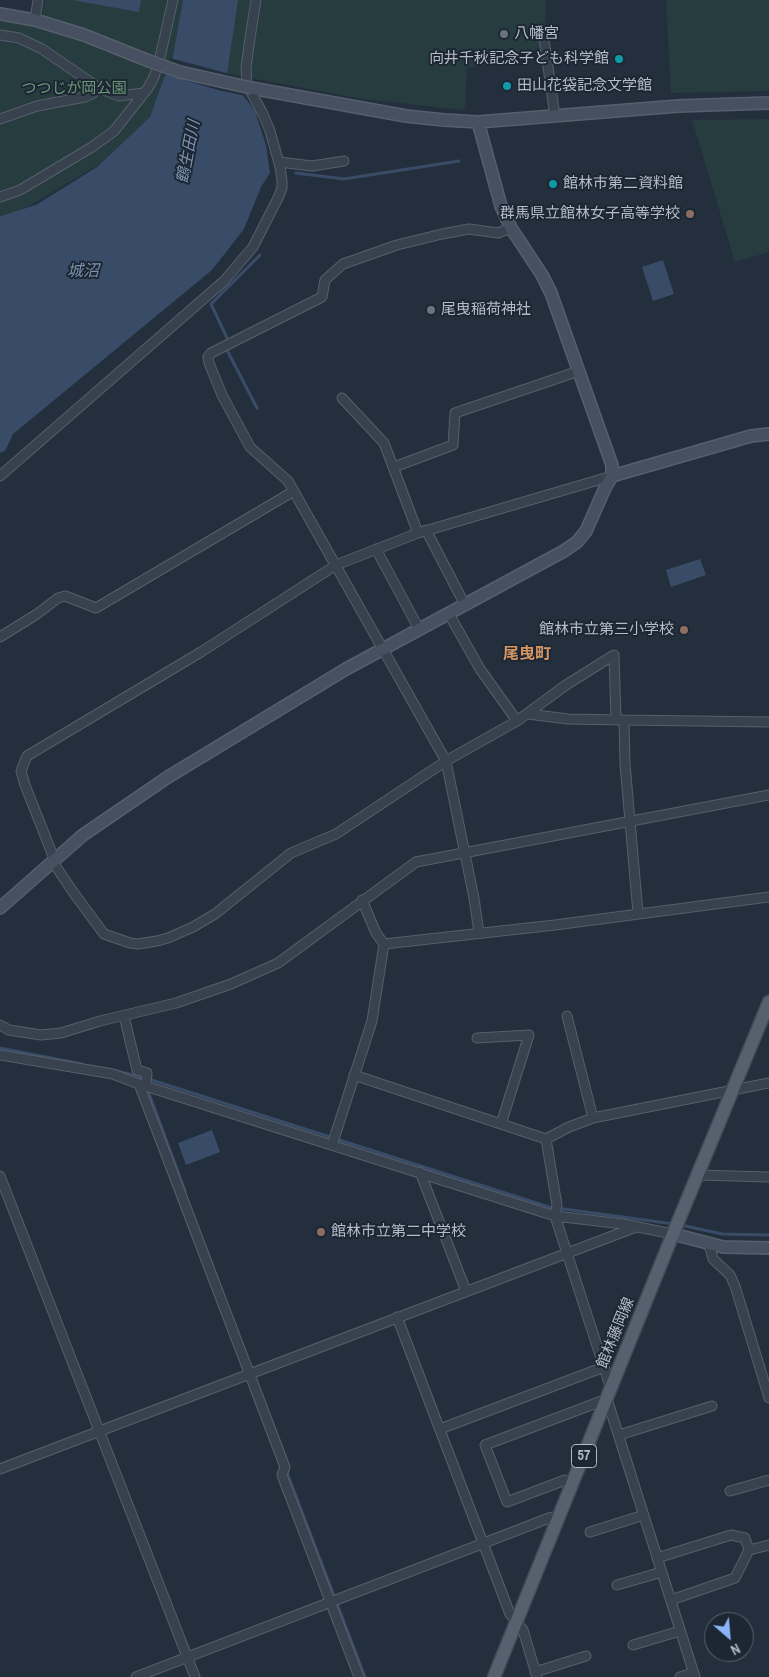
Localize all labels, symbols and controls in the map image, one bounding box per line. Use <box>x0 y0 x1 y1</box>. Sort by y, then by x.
place label: 八幡宮 <box>514 25 559 43</box>
marker: 八幡宮 <box>498 28 510 40</box>
place label: 向井千秋記念子ども科学館 <box>429 50 609 68</box>
marker: 向井千秋記念子ども科学館 <box>613 53 625 65</box>
place label: 田山花袋記念文学館 <box>517 77 652 95</box>
park label: つつじが岡公園 <box>22 80 126 98</box>
marker: 田山花袋記念文学館 <box>501 80 513 92</box>
water label: 鶴生田川 <box>173 119 205 185</box>
place label: 館林市第二資料館 <box>563 175 683 193</box>
marker: 館林市第二資料館 <box>547 178 559 190</box>
place label: 群馬県立館林女子高等学校 <box>500 205 680 223</box>
marker: 群馬県立館林女子高等学校 <box>684 208 696 220</box>
water label: 城沼 <box>67 262 99 282</box>
place label: 尾曳稲荷神社 <box>441 301 531 319</box>
marker: 尾曳稲荷神社 <box>425 304 437 316</box>
place label: 館林市立第三小学校 <box>539 621 674 639</box>
marker: 館林市立第三小学校 <box>678 624 690 636</box>
district label: 尾曳町 <box>503 645 551 665</box>
place label: 館林市立第二中学校 <box>331 1223 466 1241</box>
marker: 館林市立第二中学校 <box>315 1226 327 1238</box>
street label: 館林藤岡線 <box>594 1295 638 1371</box>
road number: 57 <box>572 1444 596 1468</box>
north arrow <box>704 1612 754 1662</box>
text: N <box>728 1640 743 1659</box>

